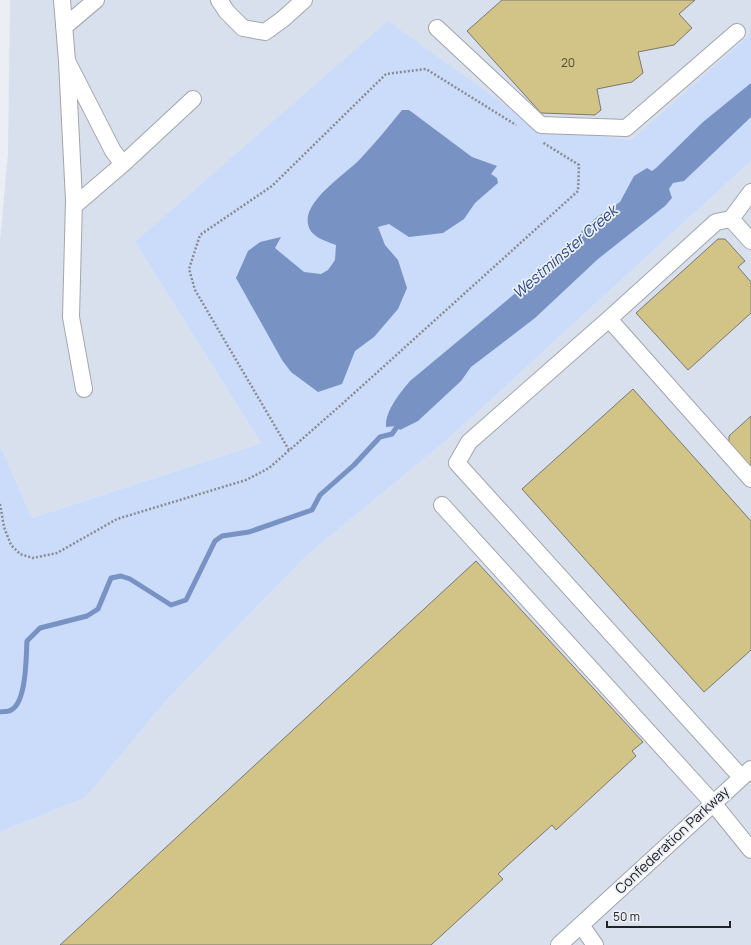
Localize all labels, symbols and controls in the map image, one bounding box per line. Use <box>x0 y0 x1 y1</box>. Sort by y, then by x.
house number: 20 <box>561 54 575 71</box>
water label: Westminster Creek <box>508 199 624 303</box>
street label: Confederation Parkway <box>610 781 733 898</box>
scale bar <box>607 903 730 929</box>
text: 50 m <box>613 908 640 925</box>

